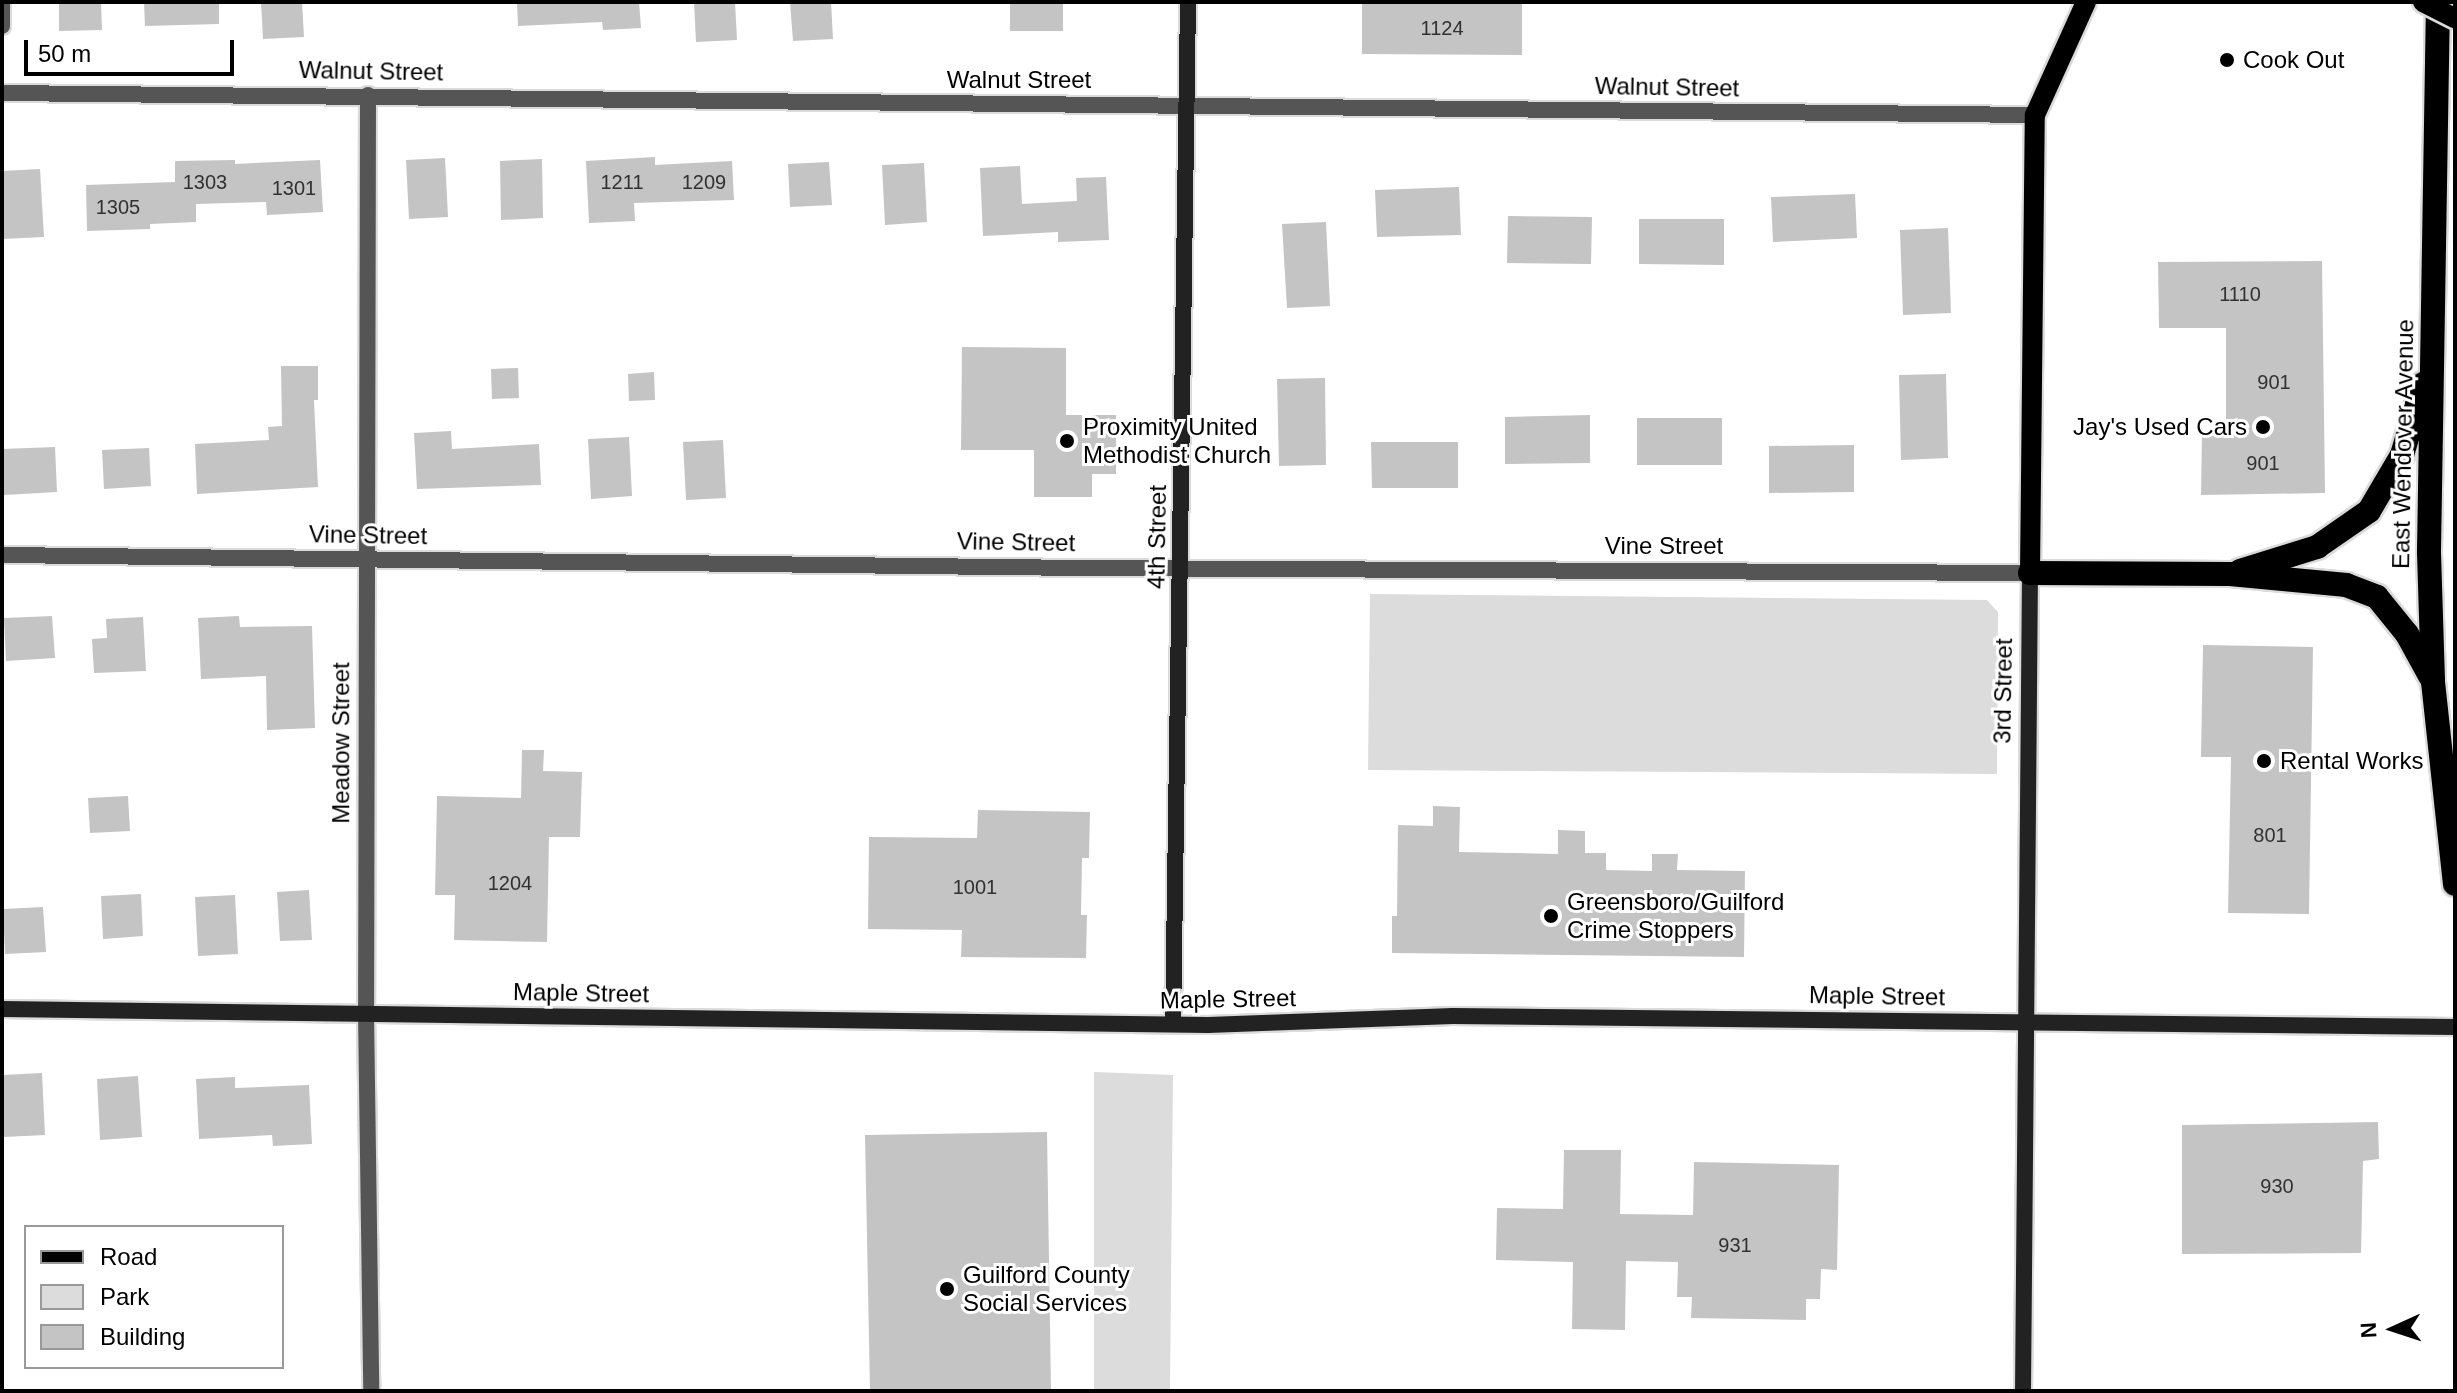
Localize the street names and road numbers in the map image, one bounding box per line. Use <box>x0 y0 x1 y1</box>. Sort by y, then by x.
street label: Walnut Street <box>299 55 443 87</box>
street label: Walnut Street <box>947 66 1091 94</box>
street label: Walnut Street <box>1595 71 1739 103</box>
street label: East Wendover Avenue <box>2386 318 2420 570</box>
street label: 4th Street <box>1142 485 1172 589</box>
street label: Vine Street <box>309 520 427 550</box>
street label: Vine Street <box>957 527 1075 557</box>
street label: Vine Street <box>1605 532 1723 560</box>
street label: 3rd Street <box>1988 638 2018 744</box>
street label: Meadow Street <box>327 662 355 824</box>
street label: Maple Street <box>513 977 649 1009</box>
street label: Maple Street <box>1809 980 1945 1012</box>
street label: Maple Street <box>1160 983 1296 1015</box>

